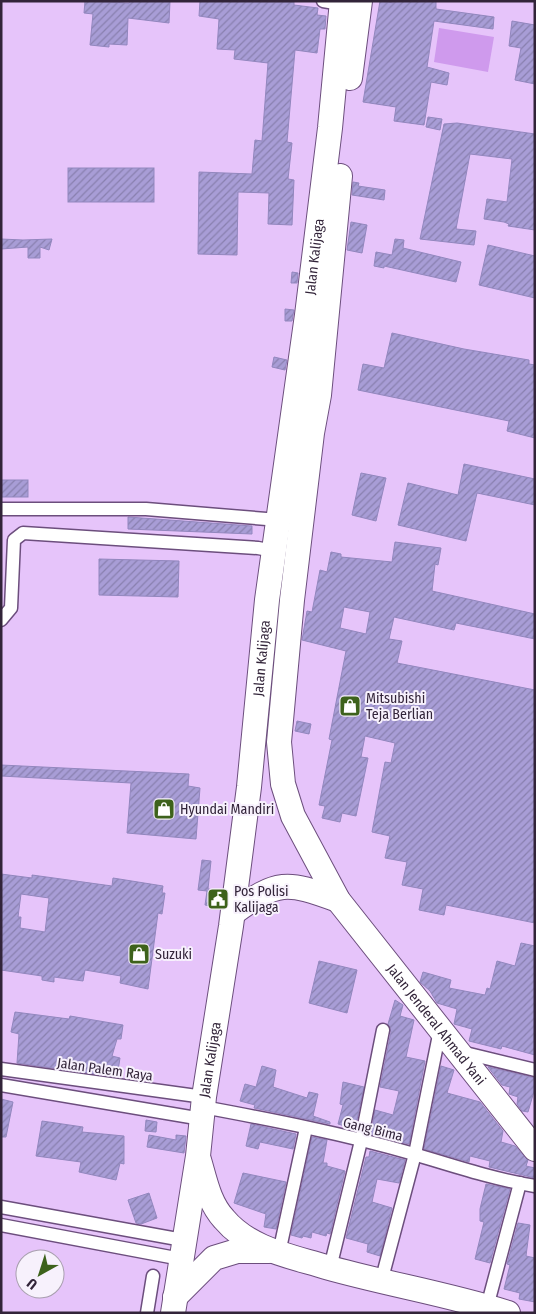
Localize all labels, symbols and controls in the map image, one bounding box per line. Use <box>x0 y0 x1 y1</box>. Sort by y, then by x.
street label: Jalan Kalijaga <box>302 218 328 296</box>
street label: Jalan Kalijaga <box>250 619 274 697</box>
place label: Mitsubishi Teja Berlian <box>366 690 433 723</box>
shop icon: Mitsubishi Teja Berlian <box>338 694 362 718</box>
shop icon: Hyundai Mandiri <box>152 797 176 821</box>
place label: Hyundai Mandiri <box>180 801 274 818</box>
place label: Pos Polisi Kalijaga <box>234 883 289 916</box>
public building icon: Pos Polisi Kalijaga <box>206 887 230 911</box>
shop icon: Suzuki <box>127 942 151 966</box>
place label: Suzuki <box>155 946 192 963</box>
street label: Jalan Jenderal Ahmad Yani <box>383 961 489 1089</box>
street label: Jalan Kalijaga <box>196 1021 225 1099</box>
street label: Jalan Palem Raya <box>56 1054 154 1085</box>
street label: Gang Bima <box>341 1114 405 1145</box>
north arrow <box>15 1249 65 1299</box>
text: U <box>24 1275 41 1293</box>

